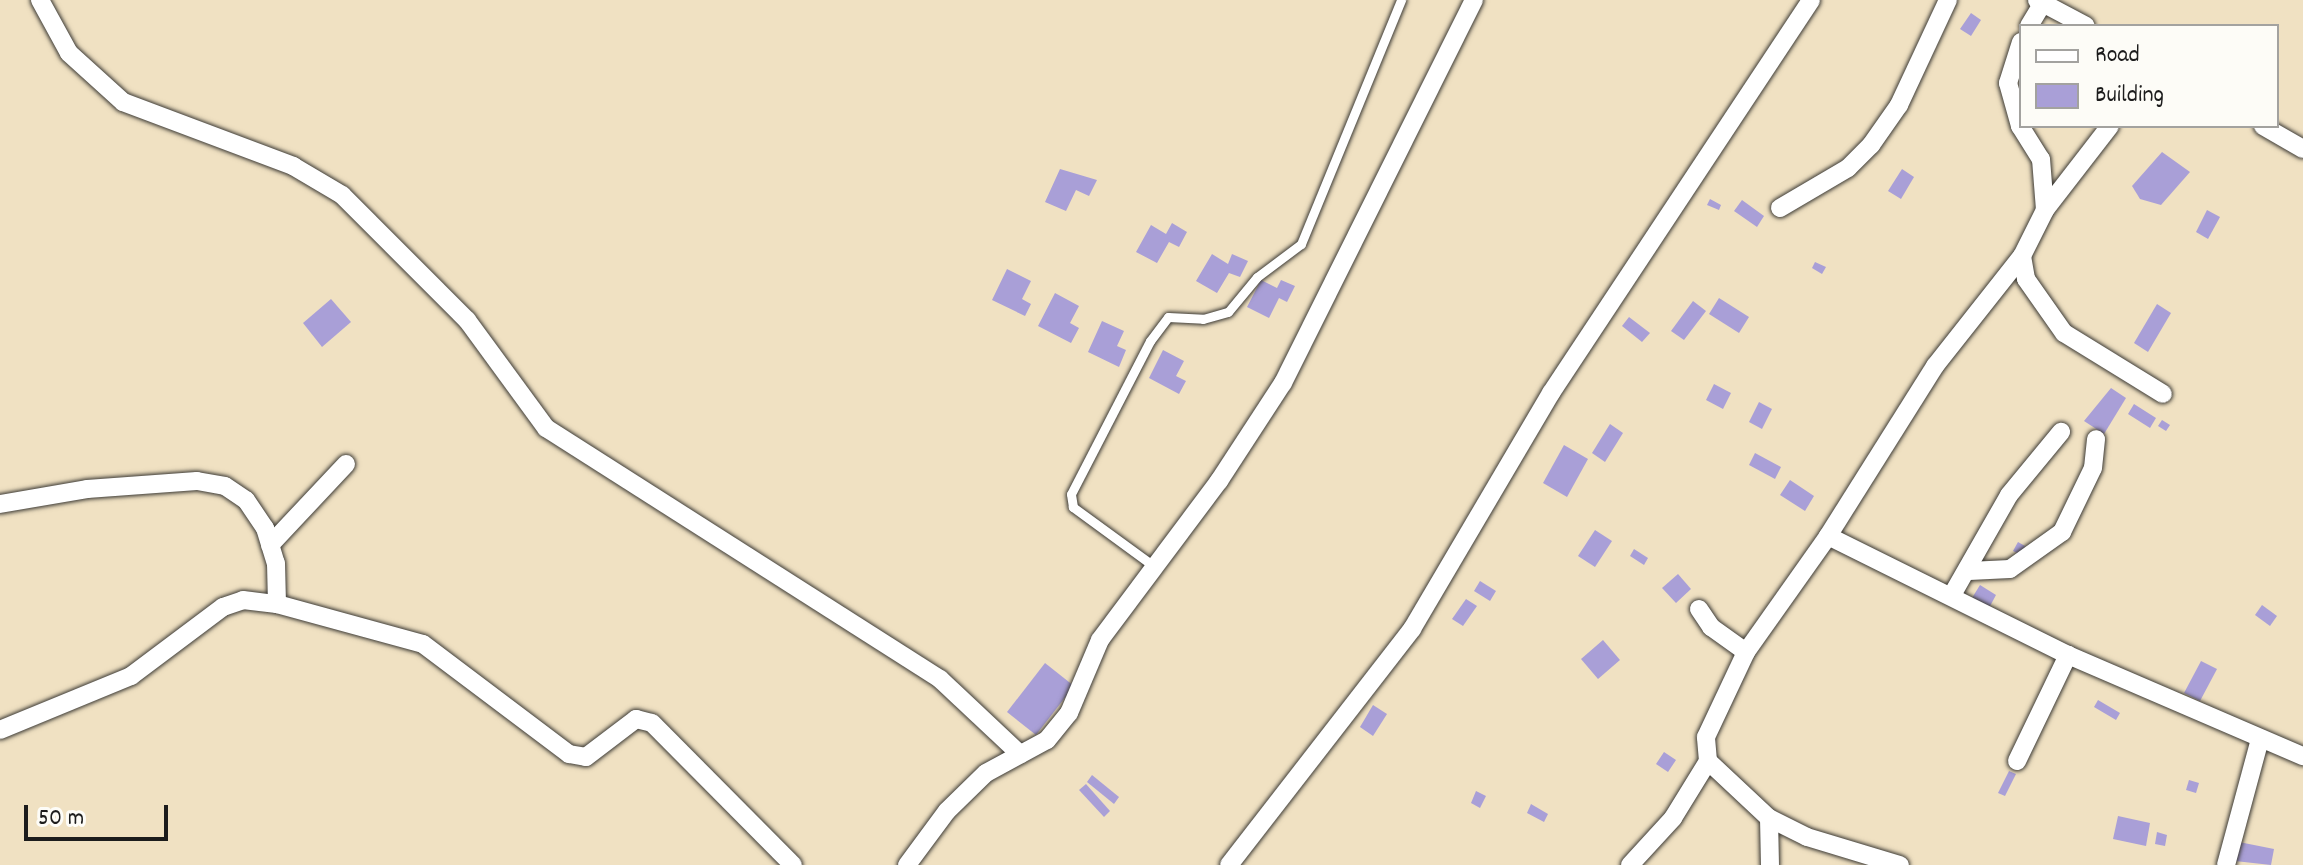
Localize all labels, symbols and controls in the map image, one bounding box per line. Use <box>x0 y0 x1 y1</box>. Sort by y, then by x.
legend <box>2019 24 2279 128</box>
text: Road <box>2095 39 2140 73</box>
text: Building <box>2095 79 2164 113</box>
scale bar <box>28 789 172 839</box>
text: 50 m <box>38 802 84 836</box>

